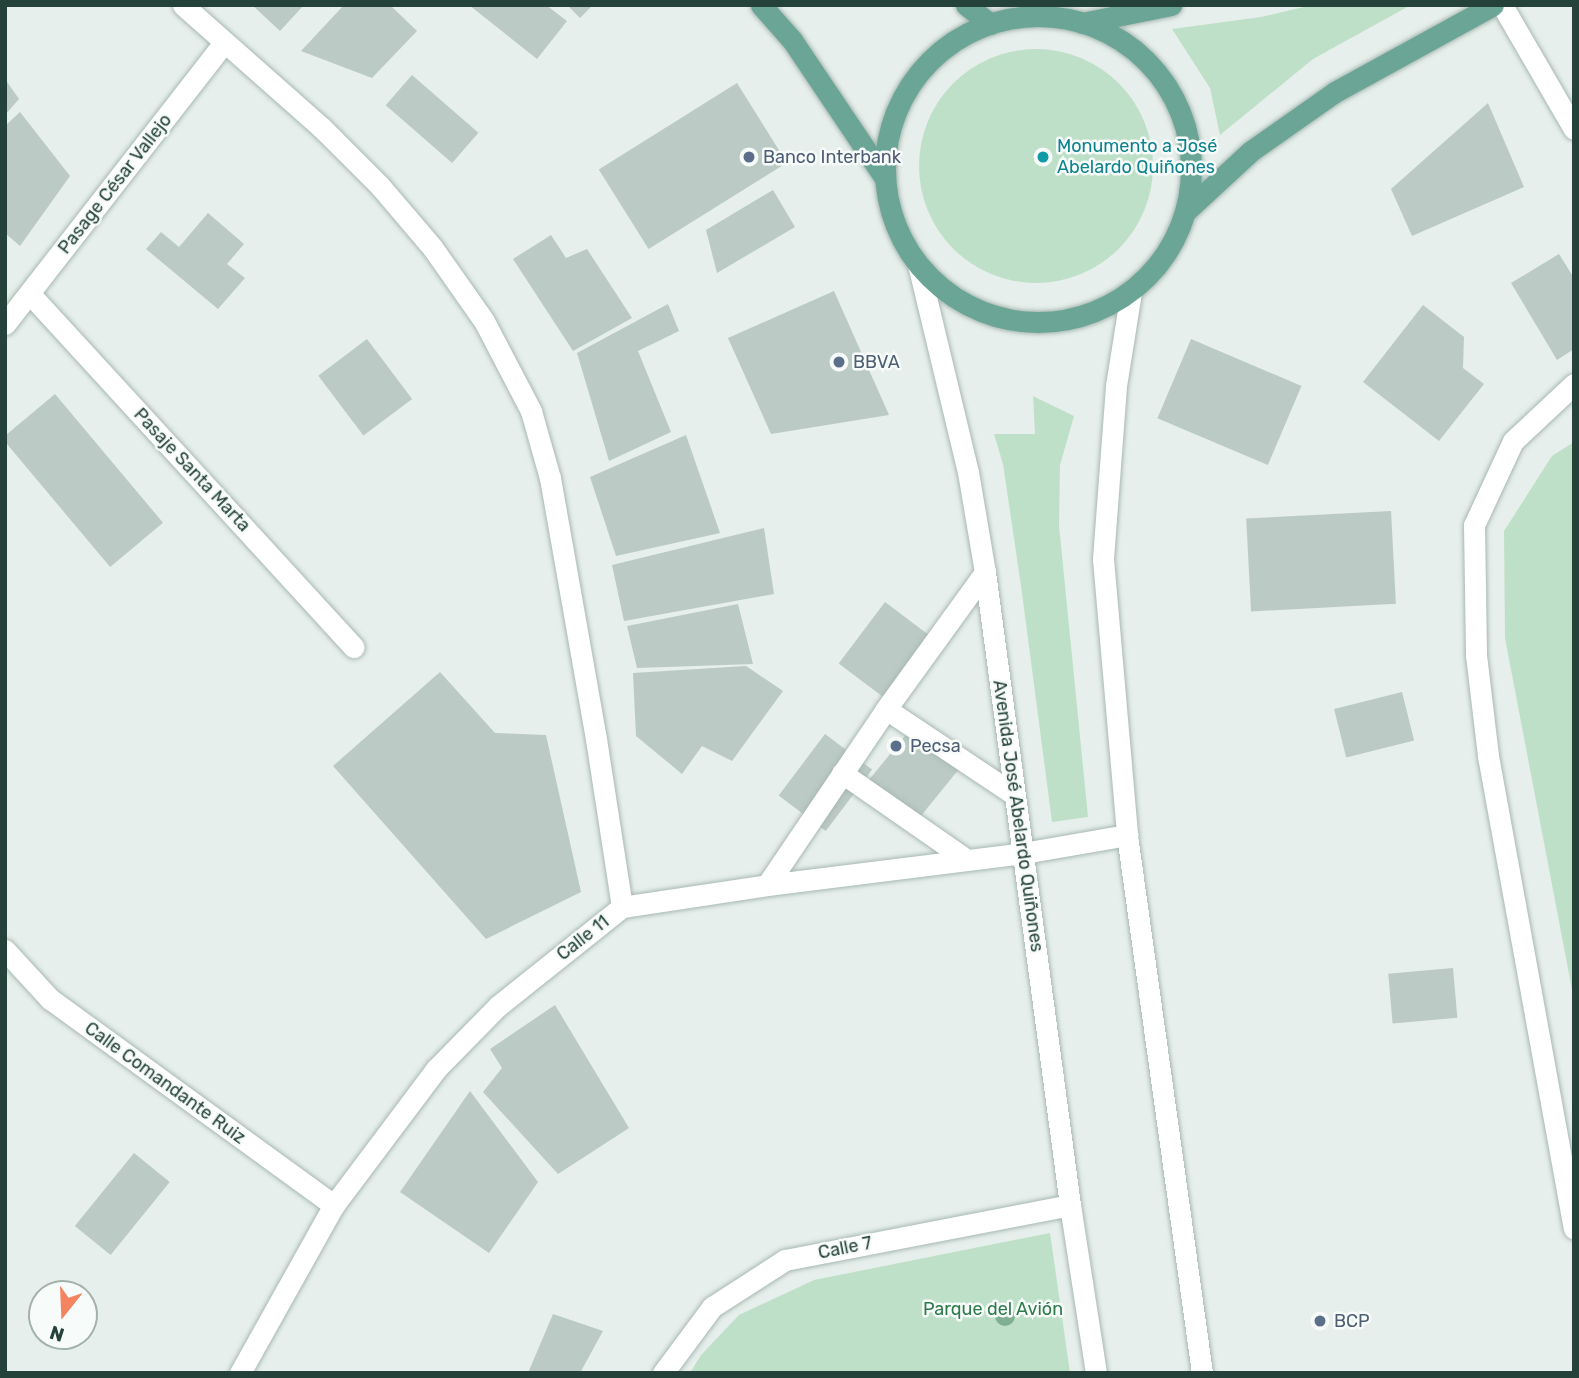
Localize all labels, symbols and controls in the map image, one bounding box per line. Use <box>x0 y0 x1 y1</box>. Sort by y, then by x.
street label: Pasage César Vallejo <box>53 109 177 259</box>
place label: Monumento a José Abelardo Quiñones <box>1057 136 1217 178</box>
place label: Banco Interbank <box>763 146 901 168</box>
marker: Banco Interbank <box>741 149 757 165</box>
marker: Monumento a José Abelardo Quiñones <box>1035 149 1051 165</box>
place label: BBVA <box>853 351 900 373</box>
marker: BBVA <box>831 354 847 370</box>
street label: Pasaje Santa Marta <box>129 404 255 536</box>
street label: Avenida José Abelardo Quiñones <box>988 678 1048 954</box>
place label: Pecsa <box>910 735 961 757</box>
marker: Pecsa <box>888 738 904 754</box>
street label: Calle 11 <box>552 911 614 965</box>
street label: Calle Comandante Ruiz <box>80 1017 250 1149</box>
street label: Calle 7 <box>816 1232 874 1264</box>
north arrow <box>28 1280 98 1350</box>
park label: Parque del Avión <box>923 1298 1063 1320</box>
place label: BCP <box>1334 1310 1370 1332</box>
marker: BCP <box>1312 1313 1328 1329</box>
text: N <box>47 1320 67 1347</box>

